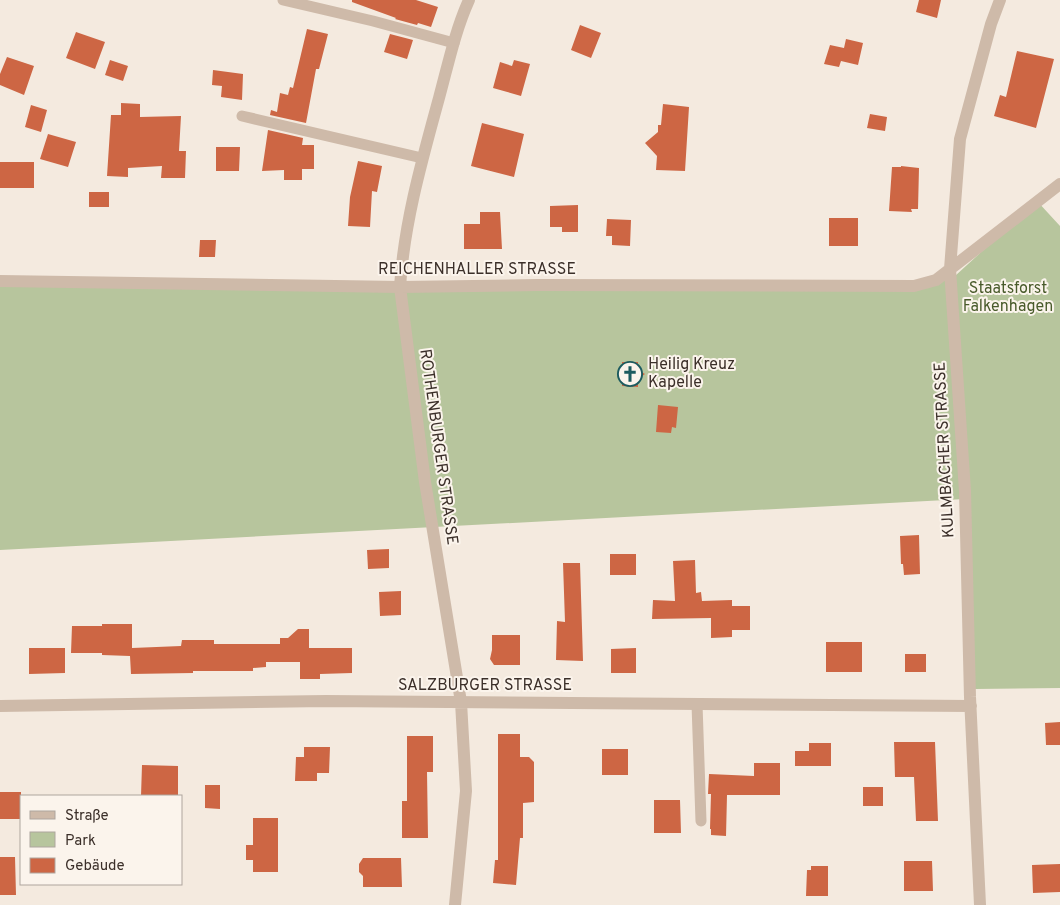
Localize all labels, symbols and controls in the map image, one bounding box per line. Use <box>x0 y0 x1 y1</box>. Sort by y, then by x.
street label: REICHENHALLER STRASSE <box>378 260 576 280</box>
park label: Staatsforst Falkenhagen <box>963 279 1053 317</box>
street label: ROTHENBURGER STRASSE <box>414 348 462 546</box>
place label: Heilig Kreuz Kapelle <box>648 355 735 393</box>
church icon: Heilig Kreuz Kapelle <box>617 361 643 387</box>
street label: KULMBACHER STRASSE <box>930 361 960 539</box>
street label: SALZBURGER STRASSE <box>398 676 572 696</box>
legend <box>20 795 182 885</box>
text: Straße <box>65 807 109 826</box>
text: Park <box>65 832 96 851</box>
text: Gebäude <box>65 857 125 876</box>

